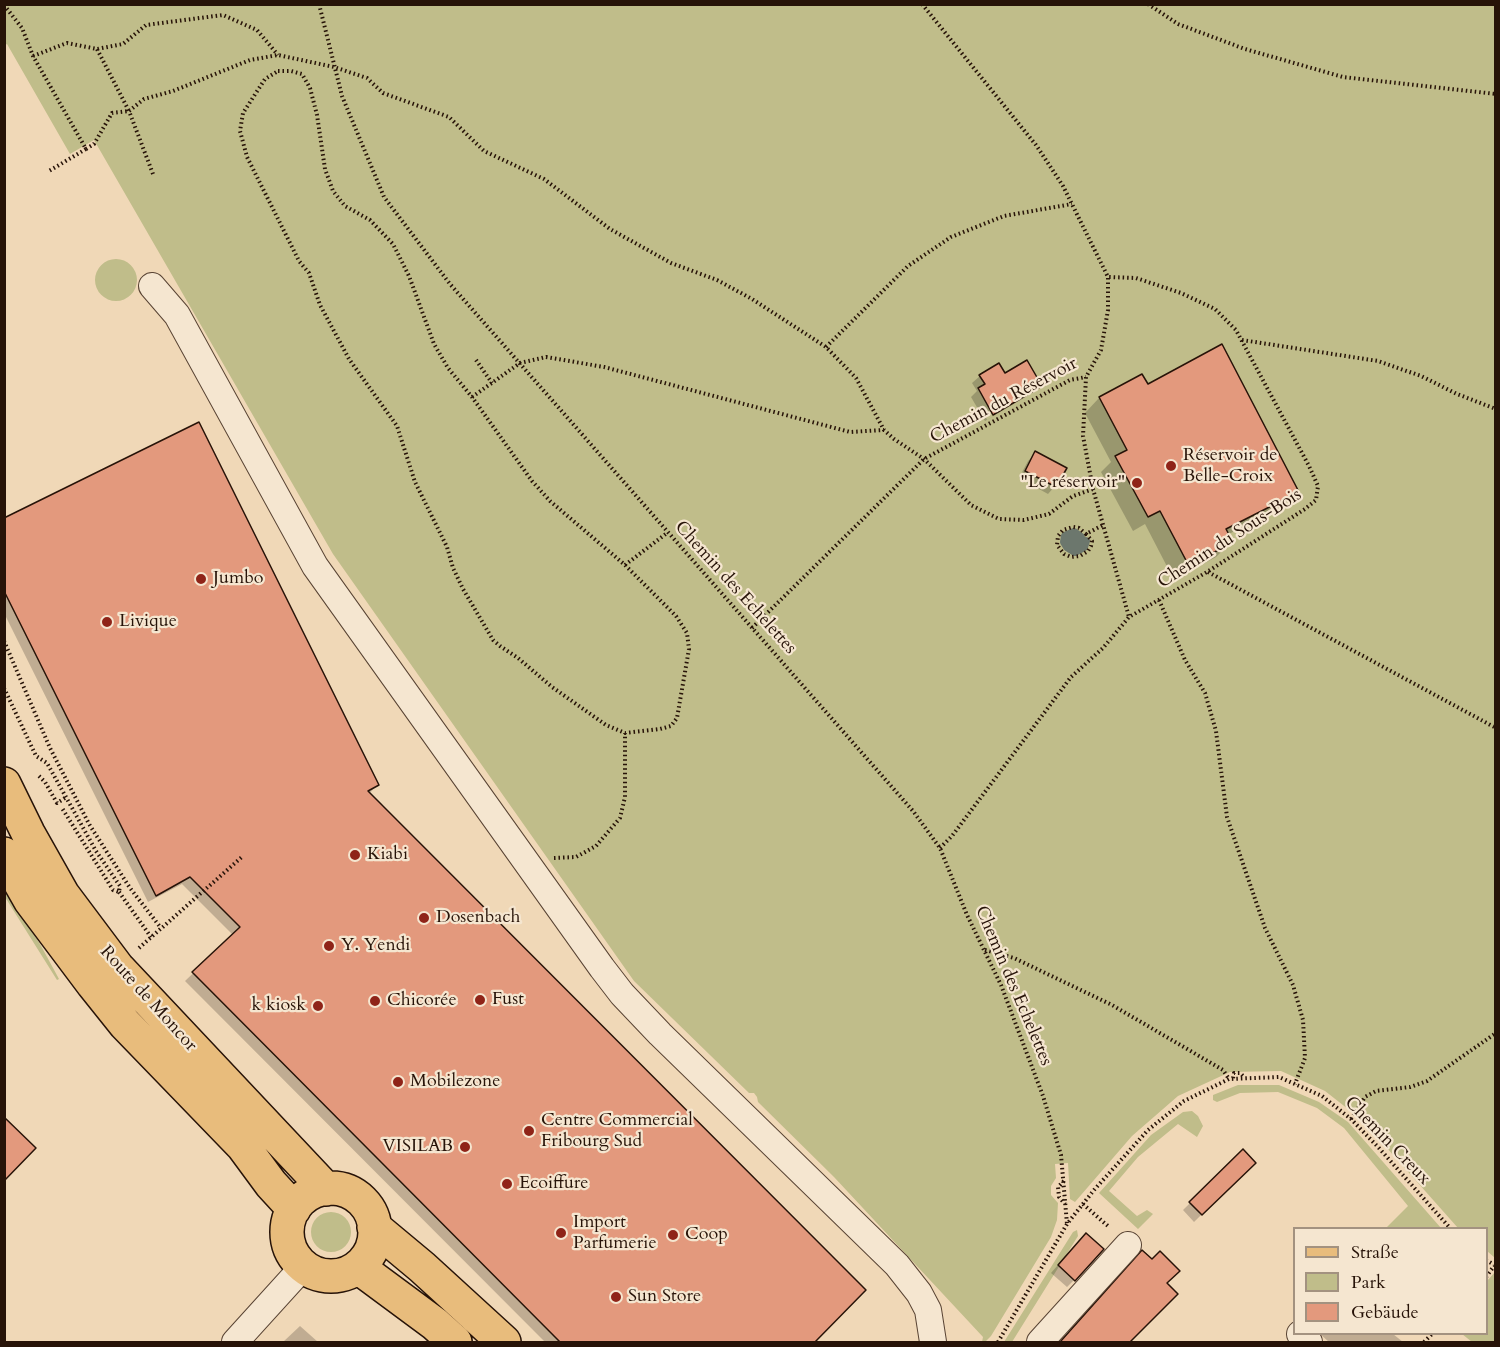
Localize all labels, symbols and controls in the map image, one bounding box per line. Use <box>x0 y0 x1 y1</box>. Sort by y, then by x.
street label: Chemin du Réservoir <box>927 353 1081 449</box>
place label: Réservoir de Belle-Croix <box>1183 445 1277 488</box>
marker: Réservoir de Belle-Croix <box>1164 459 1178 473</box>
place label: "Le réservoir" <box>1020 472 1125 494</box>
marker: "Le réservoir" <box>1130 476 1144 490</box>
street label: Chemin du Sous-Bois <box>1154 484 1306 594</box>
street label: Chemin des Echelettes <box>670 517 800 659</box>
place label: Jumbo <box>213 568 264 590</box>
marker: Jumbo <box>194 572 208 586</box>
place label: Livique <box>119 611 177 633</box>
marker: Livique <box>100 615 114 629</box>
place label: Kiabi <box>367 844 408 866</box>
marker: Kiabi <box>348 848 362 862</box>
street label: Chemin des Echelettes <box>970 903 1056 1069</box>
place label: Dosenbach <box>436 907 520 929</box>
marker: Dosenbach <box>417 911 431 925</box>
place label: Y. Yendi <box>341 935 410 957</box>
marker: Y. Yendi <box>322 939 336 953</box>
street label: Route de Moncor <box>95 942 201 1056</box>
place label: Fust <box>492 989 524 1011</box>
place label: Chicorée <box>387 990 457 1012</box>
marker: Fust <box>473 993 487 1007</box>
marker: Chicorée <box>368 994 382 1008</box>
place label: k kiosk <box>251 995 306 1017</box>
marker: k kiosk <box>311 999 325 1013</box>
place label: Mobilezone <box>410 1071 500 1093</box>
marker: Mobilezone <box>391 1075 405 1089</box>
street label: Chemin Creux <box>1339 1092 1435 1190</box>
place label: Centre Commercial Fribourg Sud <box>541 1110 693 1152</box>
marker: Centre Commercial Fribourg Sud <box>522 1124 536 1138</box>
place label: VISILAB <box>383 1136 453 1158</box>
marker: VISILAB <box>458 1140 472 1154</box>
place label: Ecoiffure <box>519 1173 589 1195</box>
marker: Ecoiffure <box>500 1177 514 1191</box>
place label: Import Parfumerie <box>573 1212 657 1254</box>
place label: Coop <box>685 1224 728 1246</box>
marker: Import Parfumerie <box>554 1226 568 1240</box>
legend <box>1293 1227 1488 1335</box>
marker: Coop <box>666 1228 680 1242</box>
text: Straße <box>1351 1240 1399 1265</box>
text: Park <box>1351 1270 1386 1295</box>
place label: Sun Store <box>628 1286 701 1308</box>
marker: Sun Store <box>609 1290 623 1304</box>
text: Gebäude <box>1351 1300 1419 1325</box>

